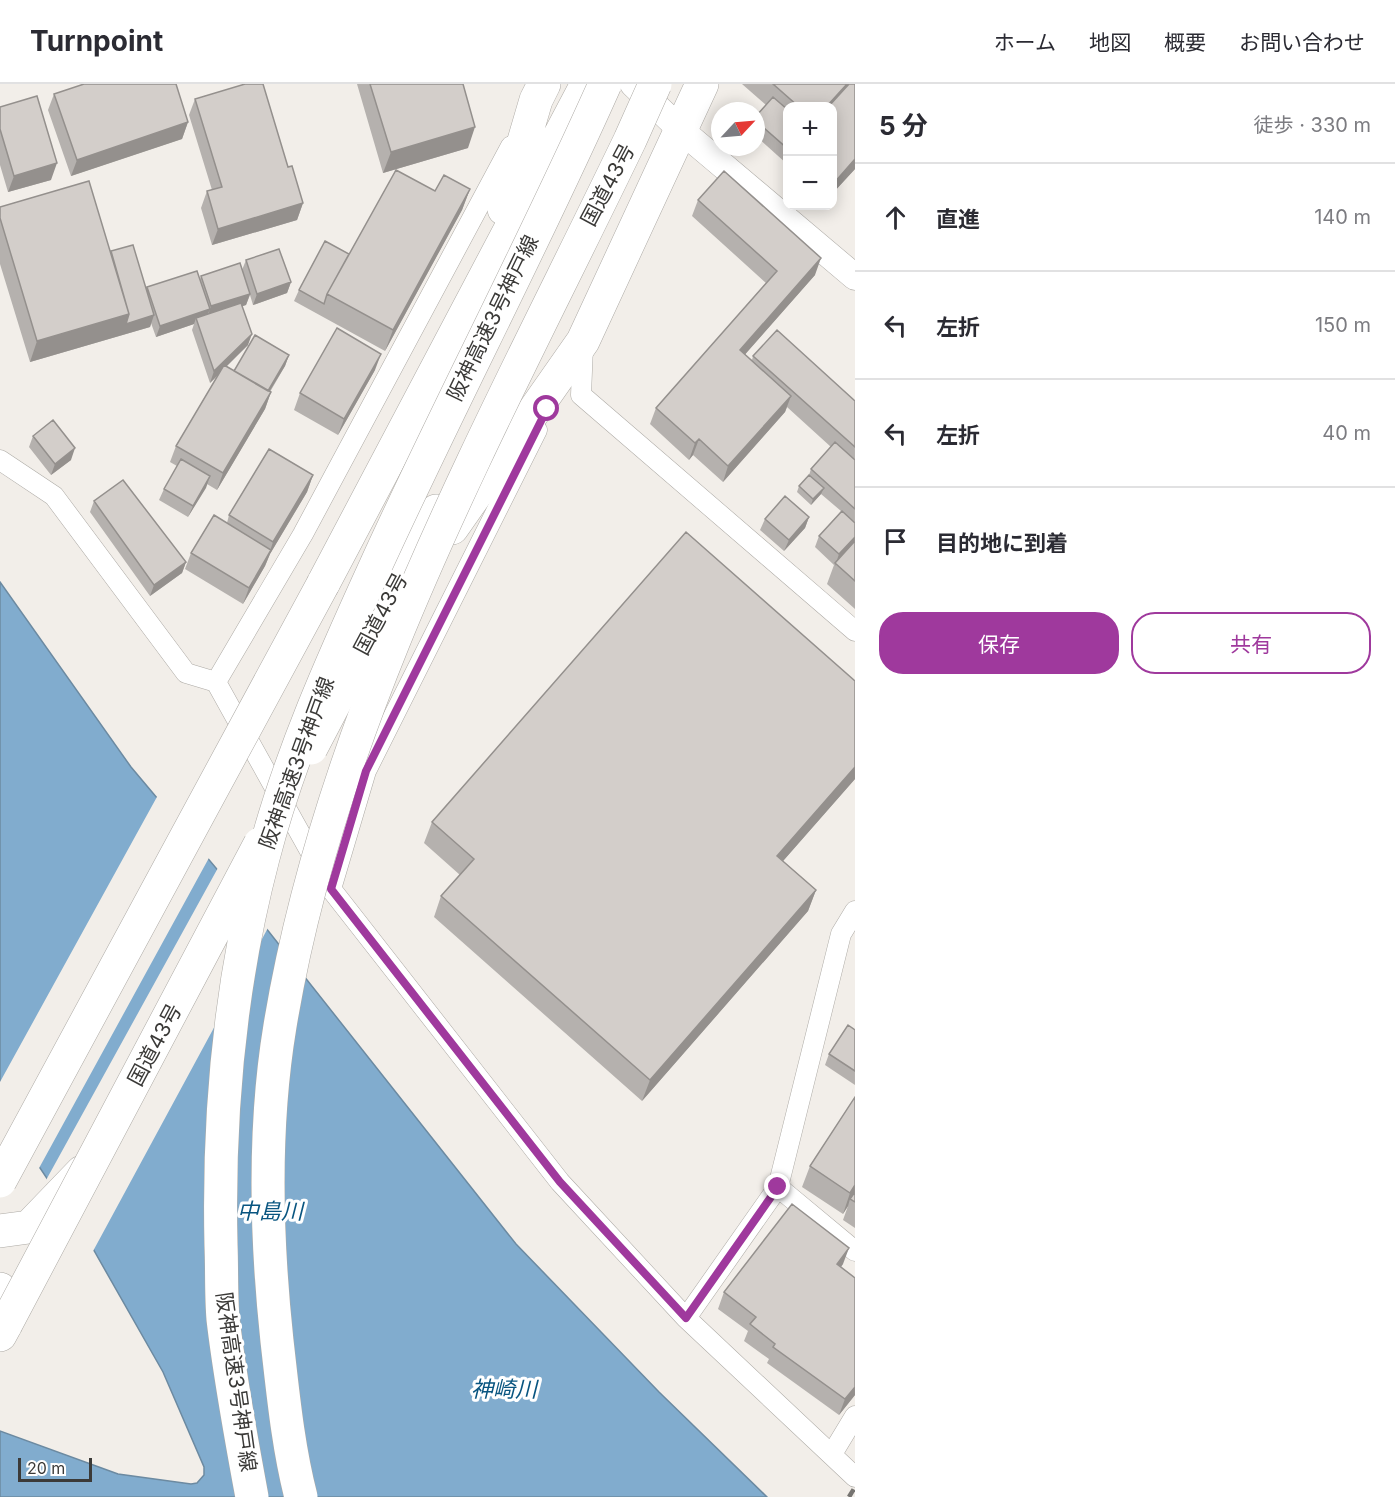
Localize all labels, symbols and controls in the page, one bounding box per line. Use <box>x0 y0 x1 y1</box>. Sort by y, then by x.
text: Turnpoint <box>30 24 163 58</box>
text: ホーム <box>994 30 1056 55</box>
text: 地図 <box>1089 30 1131 55</box>
text: 概要 <box>1164 30 1206 55</box>
text: お問い合わせ <box>1239 30 1365 55</box>
north arrow <box>711 102 765 156</box>
map controls <box>783 102 837 210</box>
button: + <box>783 102 837 156</box>
text: 5 分 <box>879 110 928 141</box>
text: 徒歩 · 330 m <box>1254 113 1371 137</box>
street label: 国道43号 <box>576 139 640 230</box>
button: − <box>783 156 837 210</box>
icon: ahead <box>879 201 912 234</box>
text: 140 m <box>1314 205 1371 229</box>
text: 直進 <box>936 206 980 232</box>
street label: 阪神高速3号神戸線 <box>442 231 543 405</box>
icon: left <box>879 309 912 342</box>
text: 150 m <box>1315 313 1371 337</box>
text: 左折 <box>936 314 980 340</box>
route start <box>533 395 559 421</box>
icon: left <box>879 417 912 450</box>
text: 40 m <box>1322 421 1371 445</box>
text: 左折 <box>936 422 980 448</box>
icon: arrive <box>879 525 912 558</box>
text: 目的地に到着 <box>936 530 1068 556</box>
street label: 国道43号 <box>349 568 413 659</box>
button: 保存 <box>879 612 1119 674</box>
button: 共有 <box>1131 612 1371 674</box>
street label: 阪神高速3号神戸線 <box>254 674 339 852</box>
street label: 国道43号 <box>123 999 187 1090</box>
route end <box>764 1173 790 1199</box>
water label: 中島川 <box>237 1198 305 1224</box>
street label: 阪神高速3号神戸線 <box>212 1291 261 1473</box>
water label: 神崎川 <box>471 1376 539 1402</box>
scale bar <box>18 1455 92 1482</box>
text: 20 m <box>27 1458 65 1478</box>

